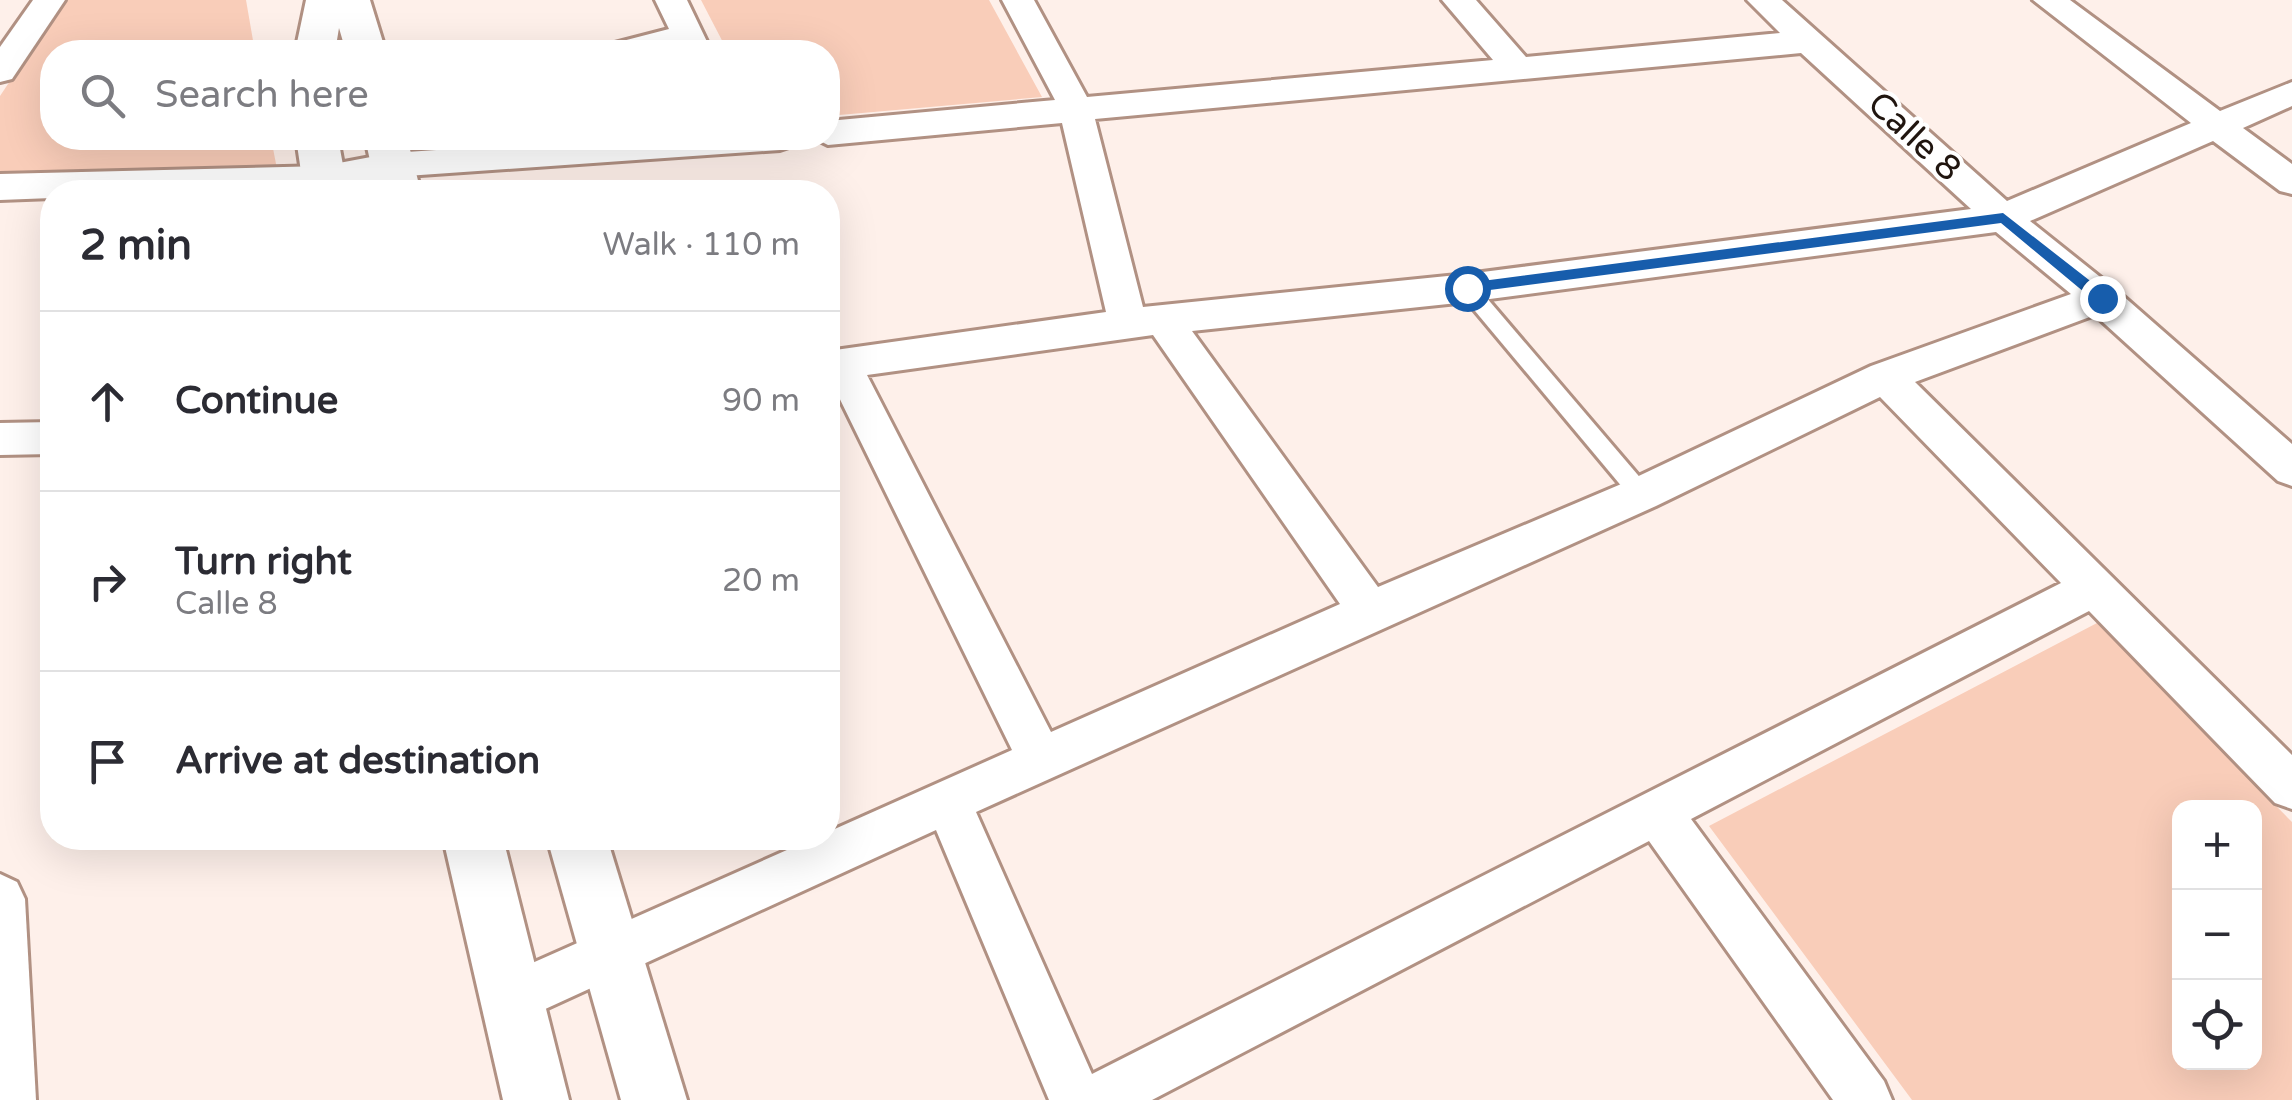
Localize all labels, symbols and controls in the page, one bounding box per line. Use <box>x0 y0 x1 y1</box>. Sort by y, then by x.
search box <box>40 40 840 150</box>
icon: search <box>75 68 130 123</box>
text: Search here <box>155 72 369 118</box>
street label: Calle 8 <box>1859 83 1970 190</box>
text: 2 min <box>80 220 192 271</box>
text: Walk · 110 m <box>603 226 800 264</box>
route start <box>1445 266 1491 312</box>
route end <box>2080 276 2126 322</box>
icon: ahead <box>80 374 135 429</box>
text: Continue <box>175 378 338 424</box>
text: 90 m <box>722 382 800 420</box>
text: Turn right <box>175 539 352 585</box>
icon: right <box>80 554 135 609</box>
text: 20 m <box>722 562 800 600</box>
text: Calle 8 <box>175 585 278 623</box>
icon: arrive <box>80 734 135 789</box>
text: Arrive at destination <box>175 738 540 784</box>
map controls <box>2172 800 2262 1070</box>
button: + <box>2172 800 2262 890</box>
button: − <box>2172 890 2262 980</box>
button: locate <box>2172 980 2262 1070</box>

